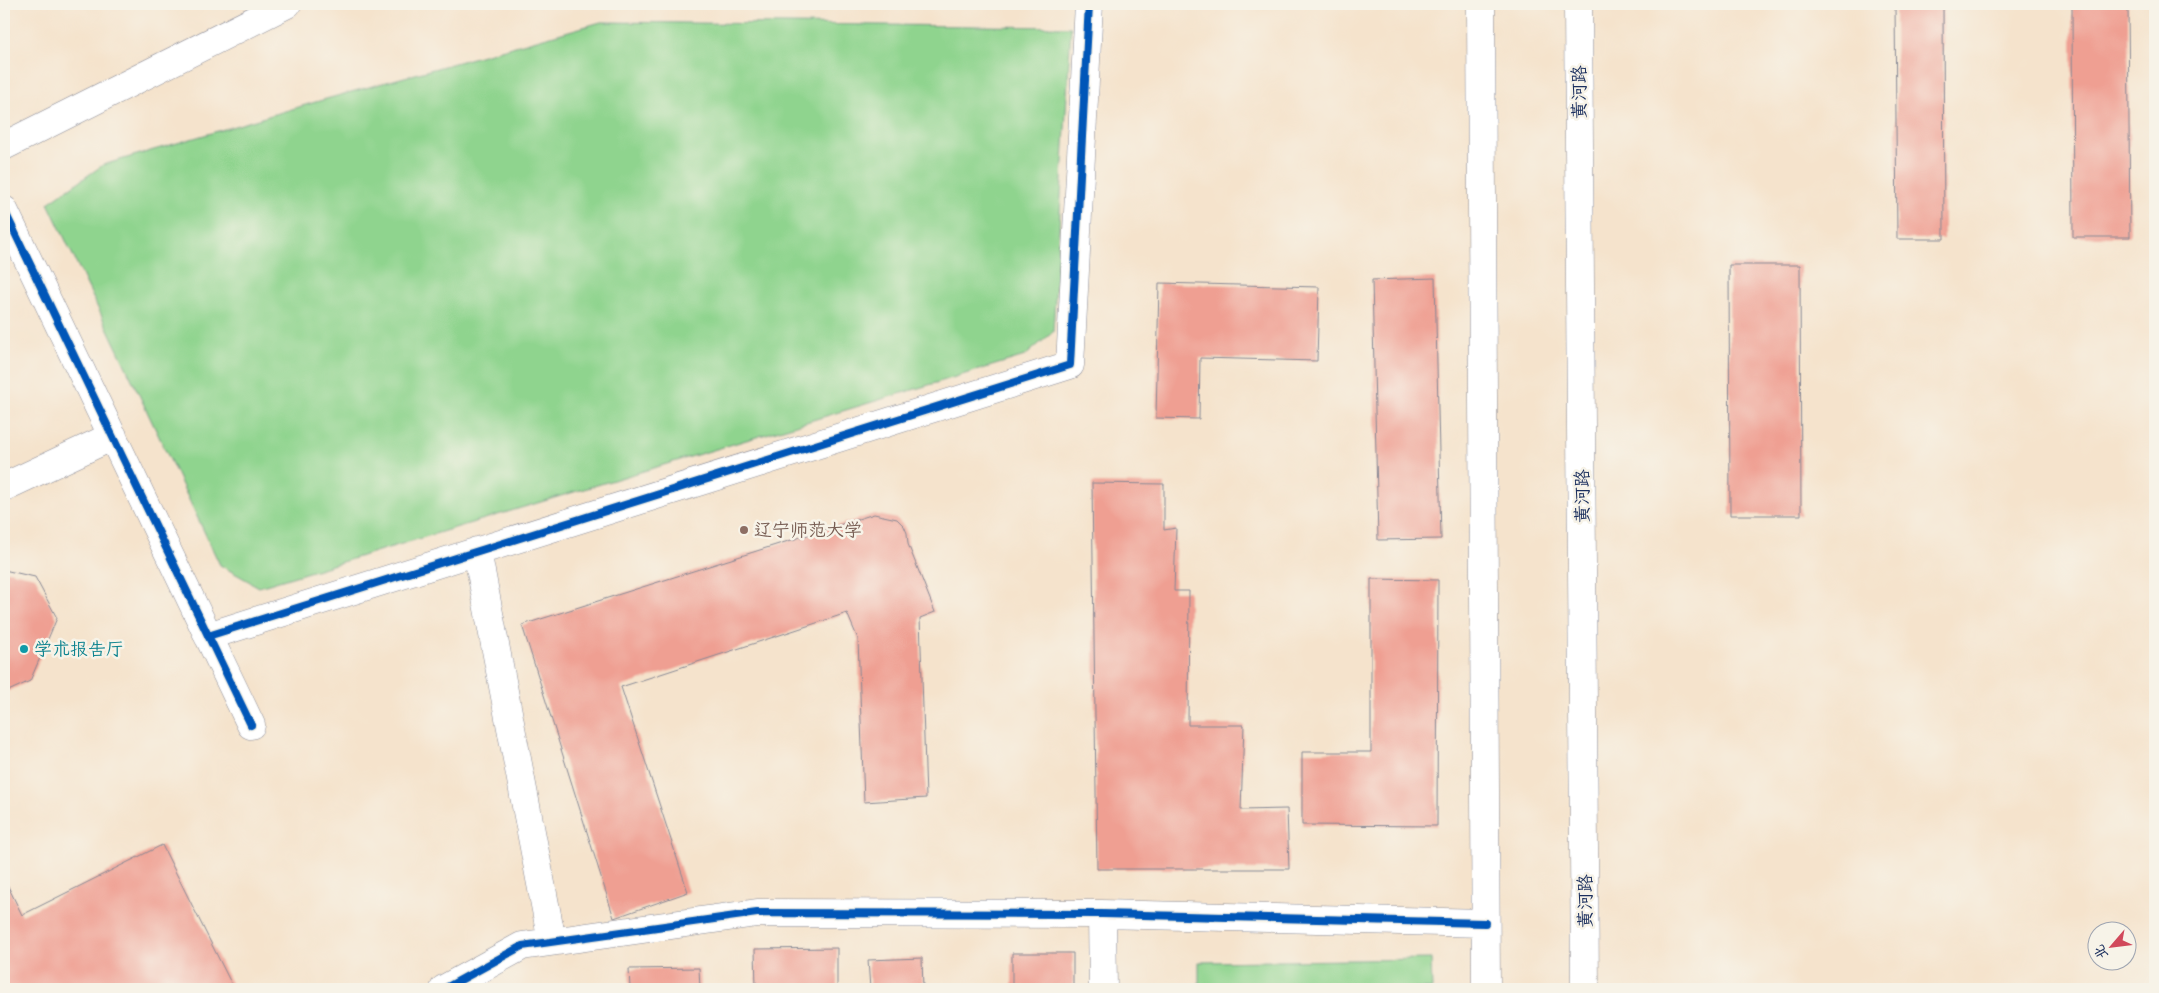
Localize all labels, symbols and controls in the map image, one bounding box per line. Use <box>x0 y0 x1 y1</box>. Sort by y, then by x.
street label: 黄河路 <box>1566 65 1595 119</box>
street label: 黄河路 <box>1569 469 1598 523</box>
place label: 辽宁师范大学 <box>754 517 862 546</box>
marker: 辽宁师范大学 <box>738 524 750 536</box>
place label: 学术报告厅 <box>34 636 124 665</box>
marker: 学术报告厅 <box>18 643 30 655</box>
street label: 黄河路 <box>1572 874 1601 928</box>
north arrow <box>2086 920 2136 970</box>
text: 北 <box>2088 940 2114 963</box>

